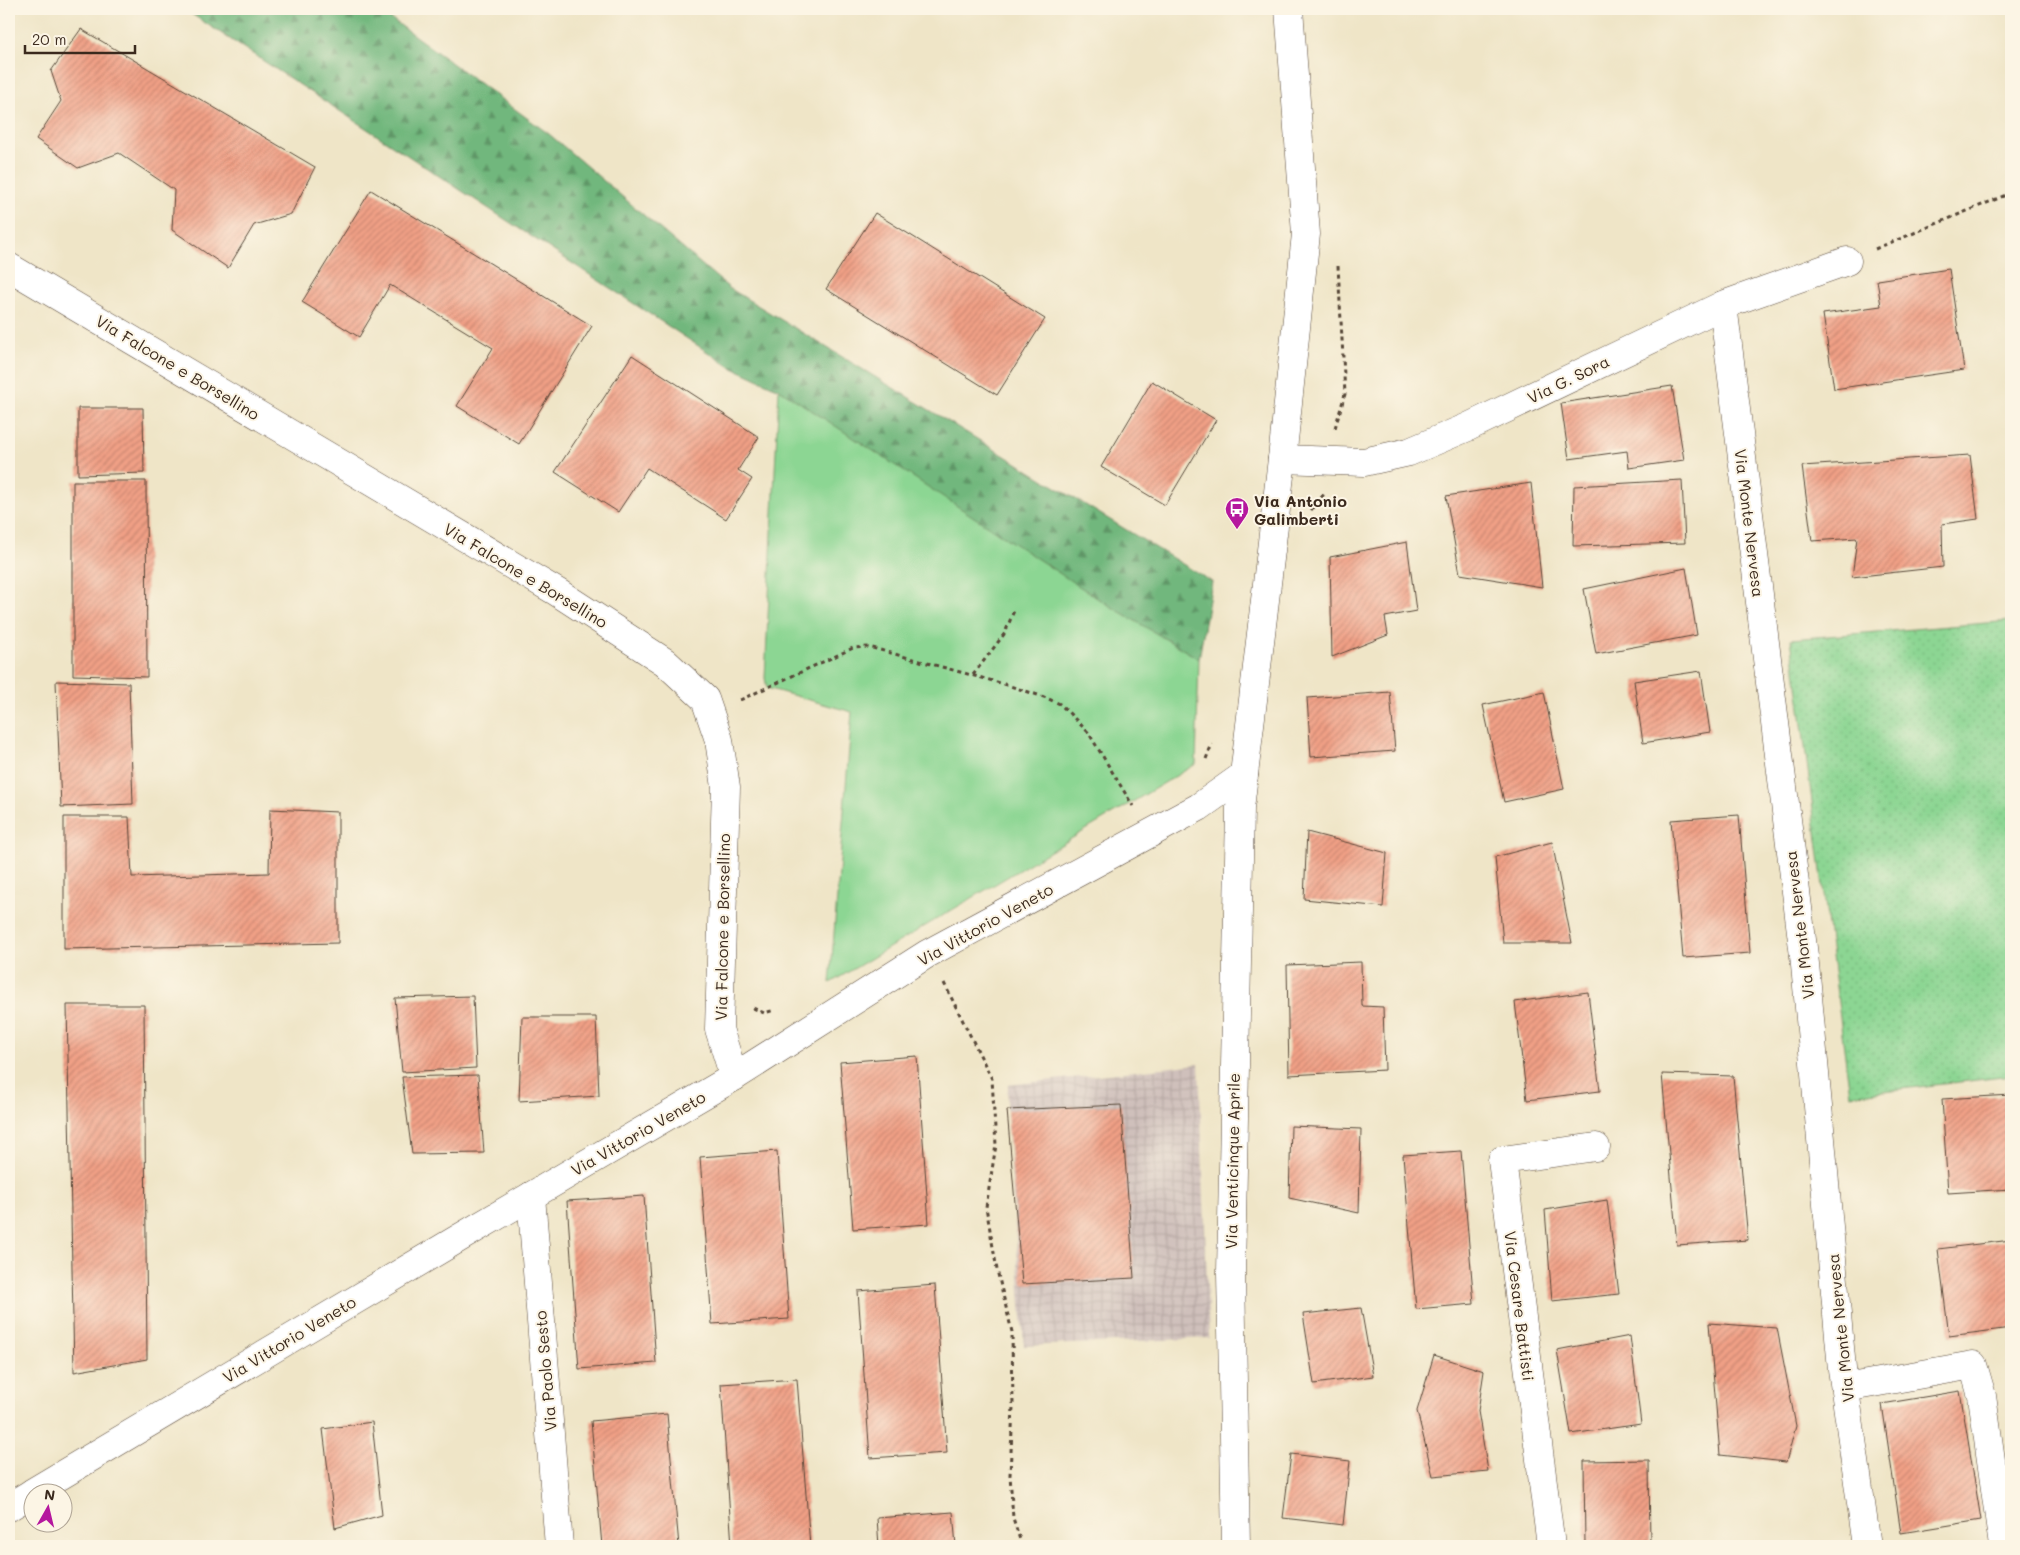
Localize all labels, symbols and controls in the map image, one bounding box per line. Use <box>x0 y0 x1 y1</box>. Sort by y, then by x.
scale bar <box>25 22 135 54</box>
text: 20 m <box>32 29 66 49</box>
street label: Via Falcone e Borsellino <box>92 310 264 424</box>
street label: Via G. Sora <box>1524 350 1612 408</box>
street label: Via Monte Nervesa <box>1730 448 1770 598</box>
place label: Via Antonio Galimberti <box>1254 490 1347 529</box>
bus stop icon: Via Antonio Galimberti <box>1224 496 1250 530</box>
street label: Via Falcone e Borsellino <box>440 518 612 632</box>
street label: Via Falcone e Borsellino <box>710 833 734 1021</box>
street label: Via Monte Nervesa <box>1779 850 1819 1000</box>
street label: Via Vittorio Veneto <box>913 878 1057 970</box>
street label: Via Venticinque Aprile <box>1220 1073 1244 1249</box>
street label: Via Vittorio Veneto <box>567 1086 709 1180</box>
street label: Via Cesare Battisti <box>1500 1230 1540 1382</box>
street label: Via Monte Nervesa <box>1822 1253 1858 1403</box>
street label: Via Vittorio Veneto <box>218 1291 360 1387</box>
street label: Via Paolo Sesto <box>529 1310 561 1432</box>
north arrow <box>22 1482 72 1532</box>
text: N <box>43 1484 56 1505</box>

